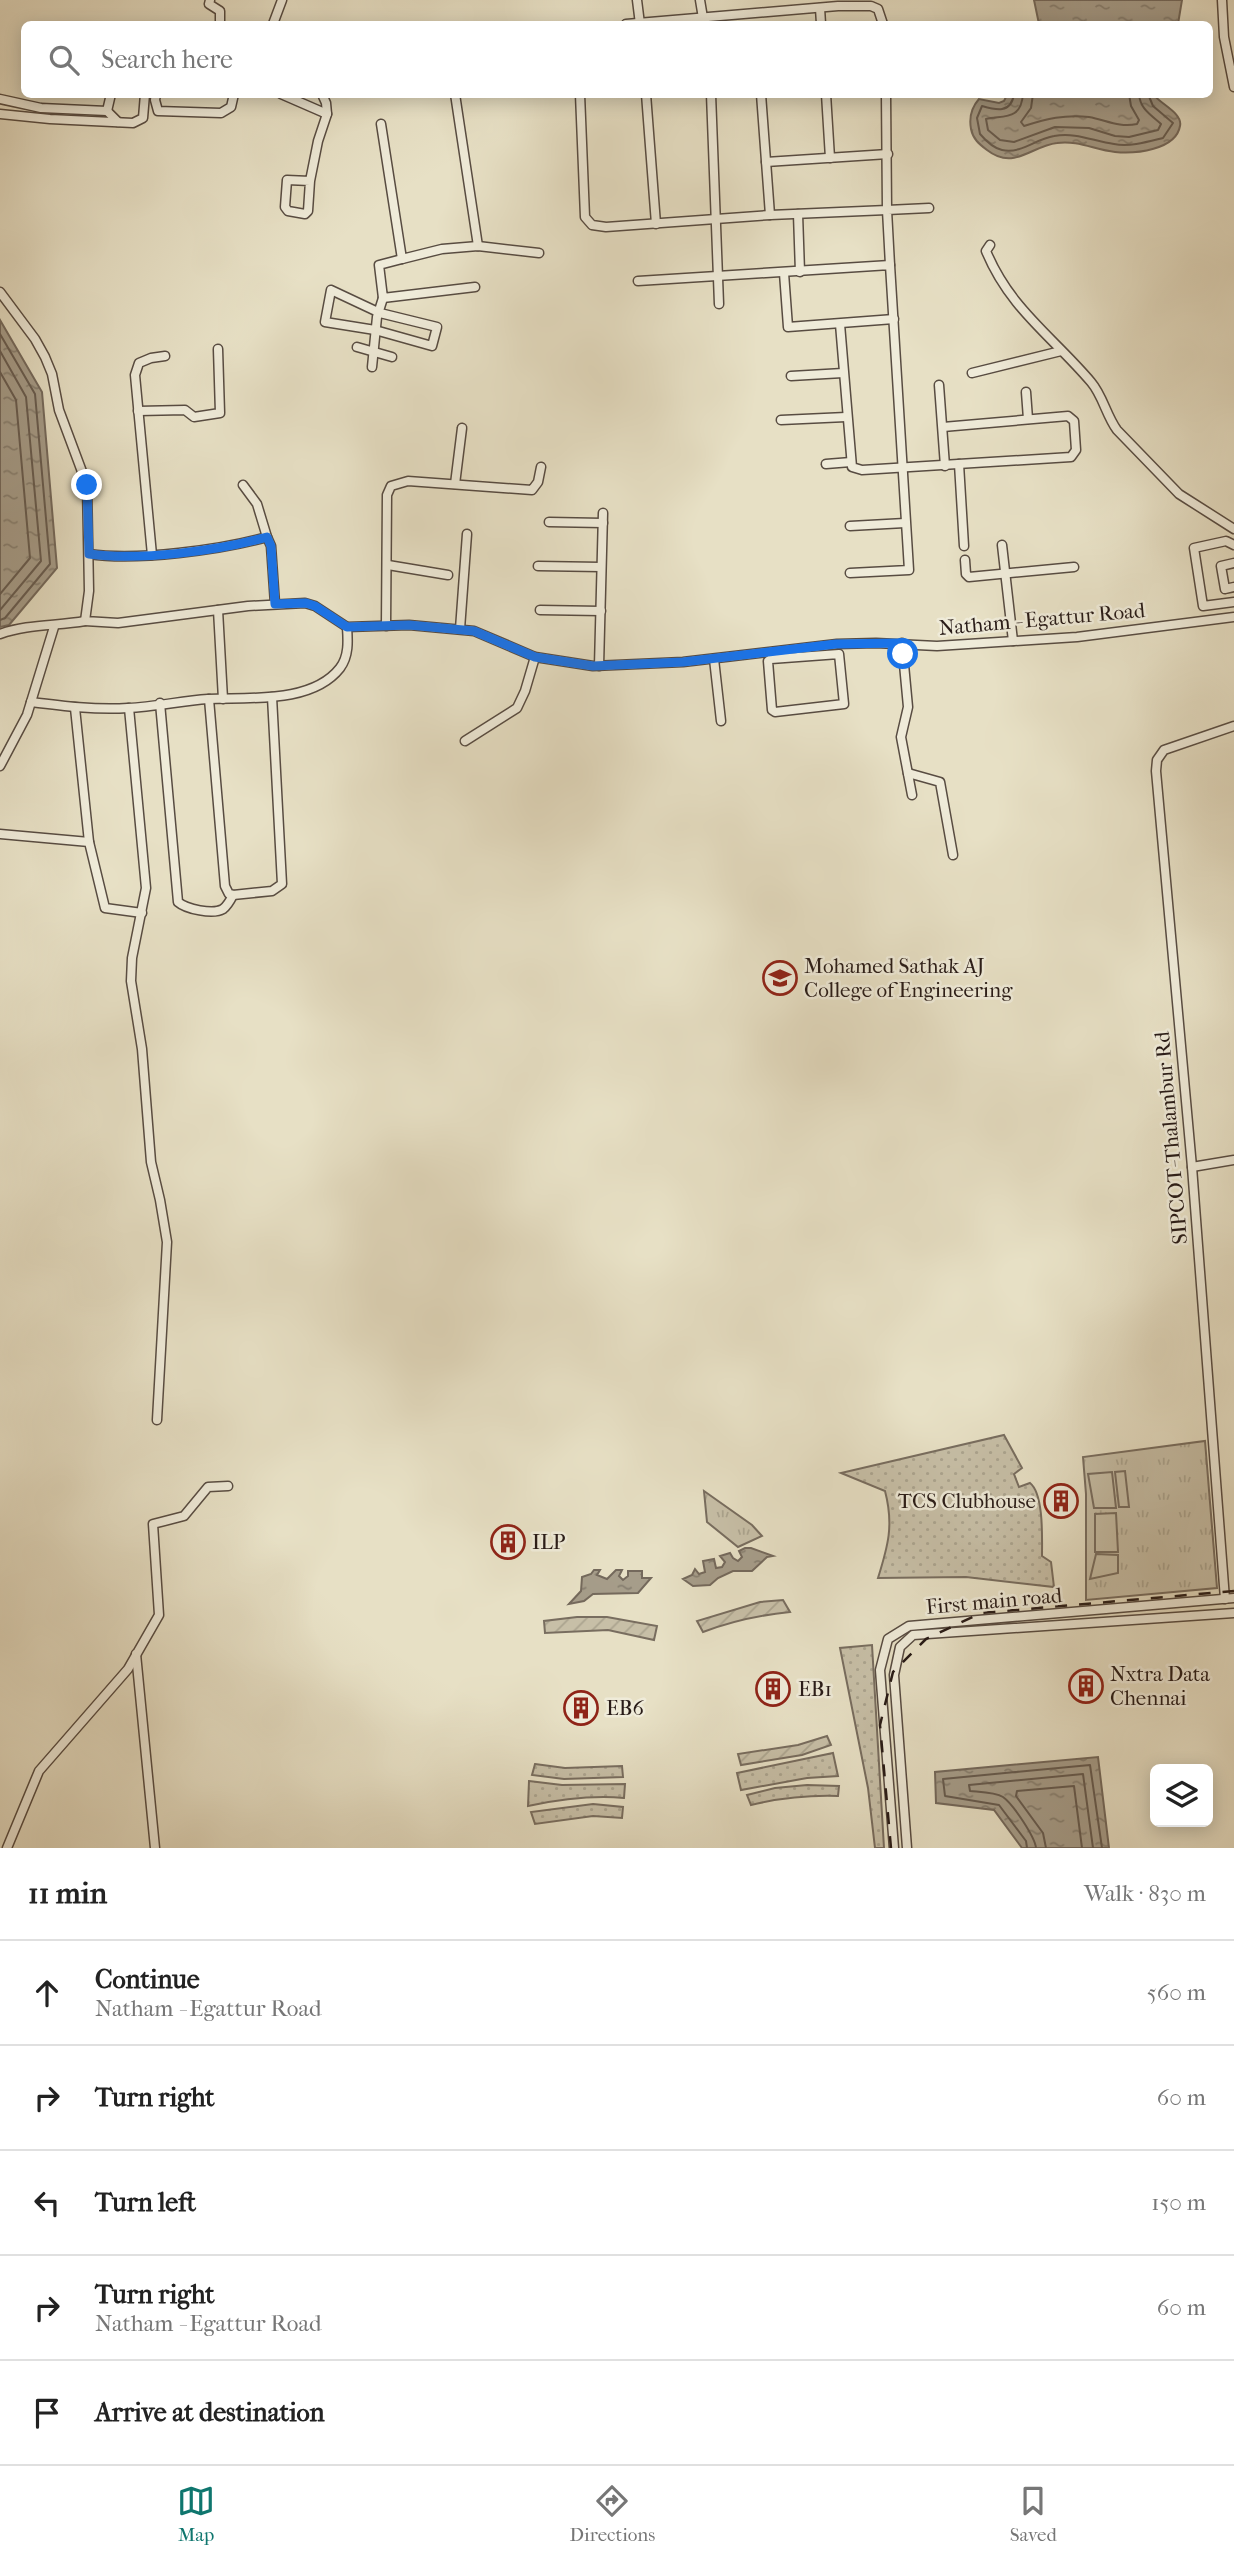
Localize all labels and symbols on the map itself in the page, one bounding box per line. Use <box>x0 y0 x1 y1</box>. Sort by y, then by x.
route end <box>71 469 102 500</box>
street label: Natham - Egattur Road <box>938 598 1147 640</box>
route start <box>887 638 918 669</box>
place label: Mohamed Sathak AJ College of Engineering <box>804 954 1013 1002</box>
school or university icon: Mohamed Sathak AJ College of Engineering <box>761 959 799 997</box>
street label: SIPCOT-Thalambur Rd <box>1150 1030 1192 1246</box>
building icon: TCS Clubhouse <box>1042 1482 1080 1520</box>
place label: TCS Clubhouse <box>898 1489 1036 1513</box>
building icon: ILP <box>489 1523 527 1561</box>
place label: ILP <box>532 1530 566 1554</box>
street label: First main road <box>925 1583 1064 1619</box>
place label: Nxtra Data Chennai <box>1110 1662 1210 1710</box>
building icon: Nxtra Data Chennai <box>1067 1667 1105 1705</box>
building icon: EB1 <box>754 1670 792 1708</box>
place label: EB1 <box>798 1677 832 1701</box>
building icon: EB6 <box>562 1689 600 1727</box>
place label: EB6 <box>606 1696 644 1720</box>

